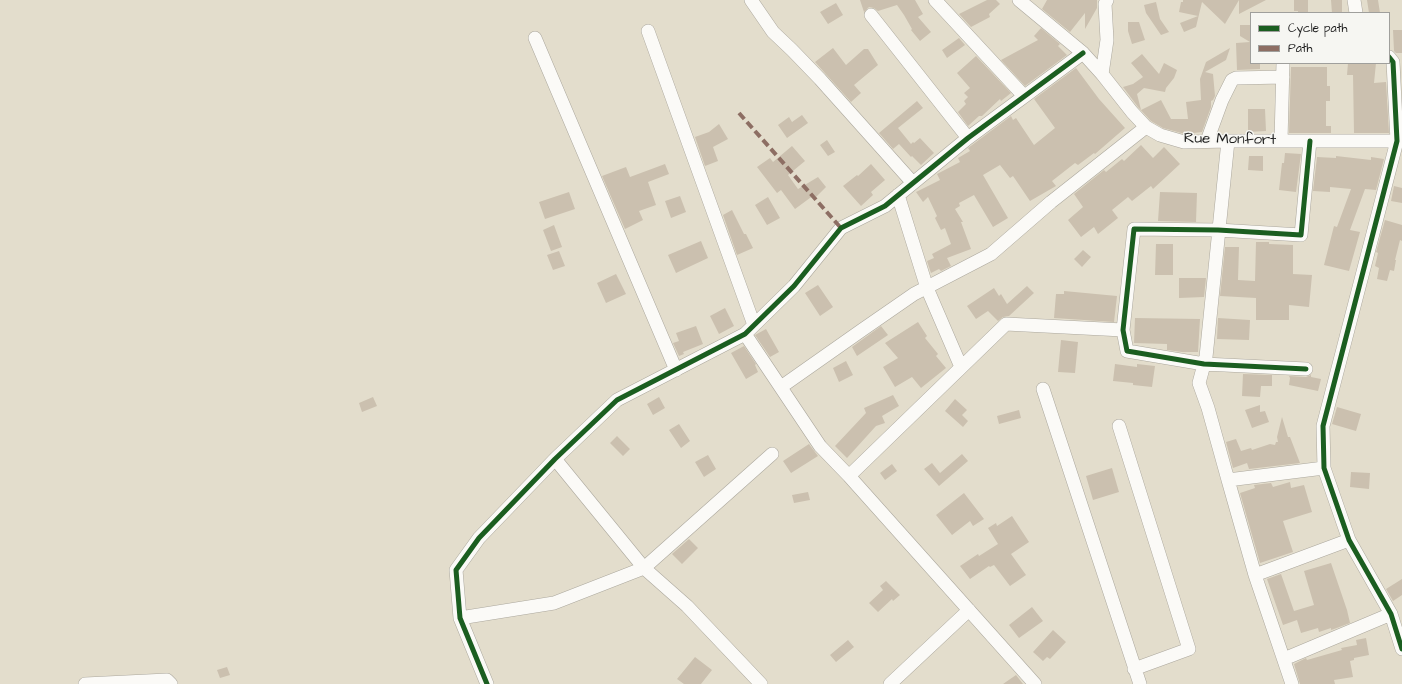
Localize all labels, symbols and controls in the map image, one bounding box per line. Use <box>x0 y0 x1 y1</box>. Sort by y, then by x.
legend <box>1250 12 1390 64</box>
text: Cycle path <box>1288 20 1347 37</box>
text: Path <box>1288 40 1313 57</box>
street label: Rue Monfort <box>1184 130 1276 150</box>

